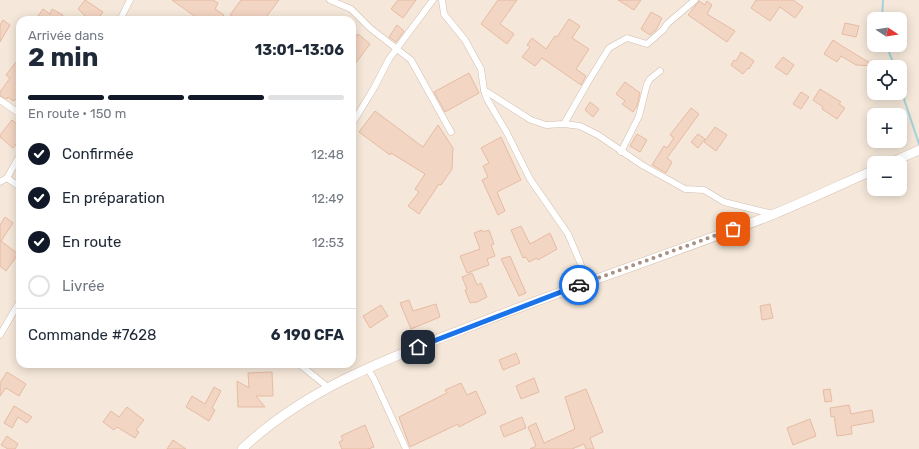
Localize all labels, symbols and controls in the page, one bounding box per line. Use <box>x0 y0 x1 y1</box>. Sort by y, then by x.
north arrow <box>867 12 907 52</box>
map controls <box>867 12 907 196</box>
text: Arrivée dans <box>28 28 104 43</box>
text: 13:01–13:06 <box>255 41 344 59</box>
text: 2 min <box>28 42 98 73</box>
button: locate <box>867 60 907 100</box>
text: En route · 150 m <box>28 106 126 121</box>
button: + <box>867 108 907 148</box>
icon: check <box>28 143 50 165</box>
text: Confirmée <box>62 145 134 163</box>
text: 12:48 <box>311 147 344 162</box>
button: − <box>867 156 907 196</box>
icon: check <box>28 187 50 209</box>
text: En préparation <box>62 189 165 207</box>
text: 12:49 <box>312 191 344 206</box>
pin <box>716 212 750 246</box>
icon: bag <box>722 218 744 240</box>
icon: check <box>28 231 50 253</box>
text: En route <box>62 233 121 251</box>
text: 12:53 <box>312 235 344 250</box>
courier <box>559 265 599 305</box>
icon: car <box>568 274 590 296</box>
text: Livrée <box>62 277 105 295</box>
text: Commande #7628 <box>28 326 157 344</box>
text: 6 190 CFA <box>271 326 344 344</box>
pin <box>401 330 435 364</box>
icon: home <box>407 336 429 358</box>

